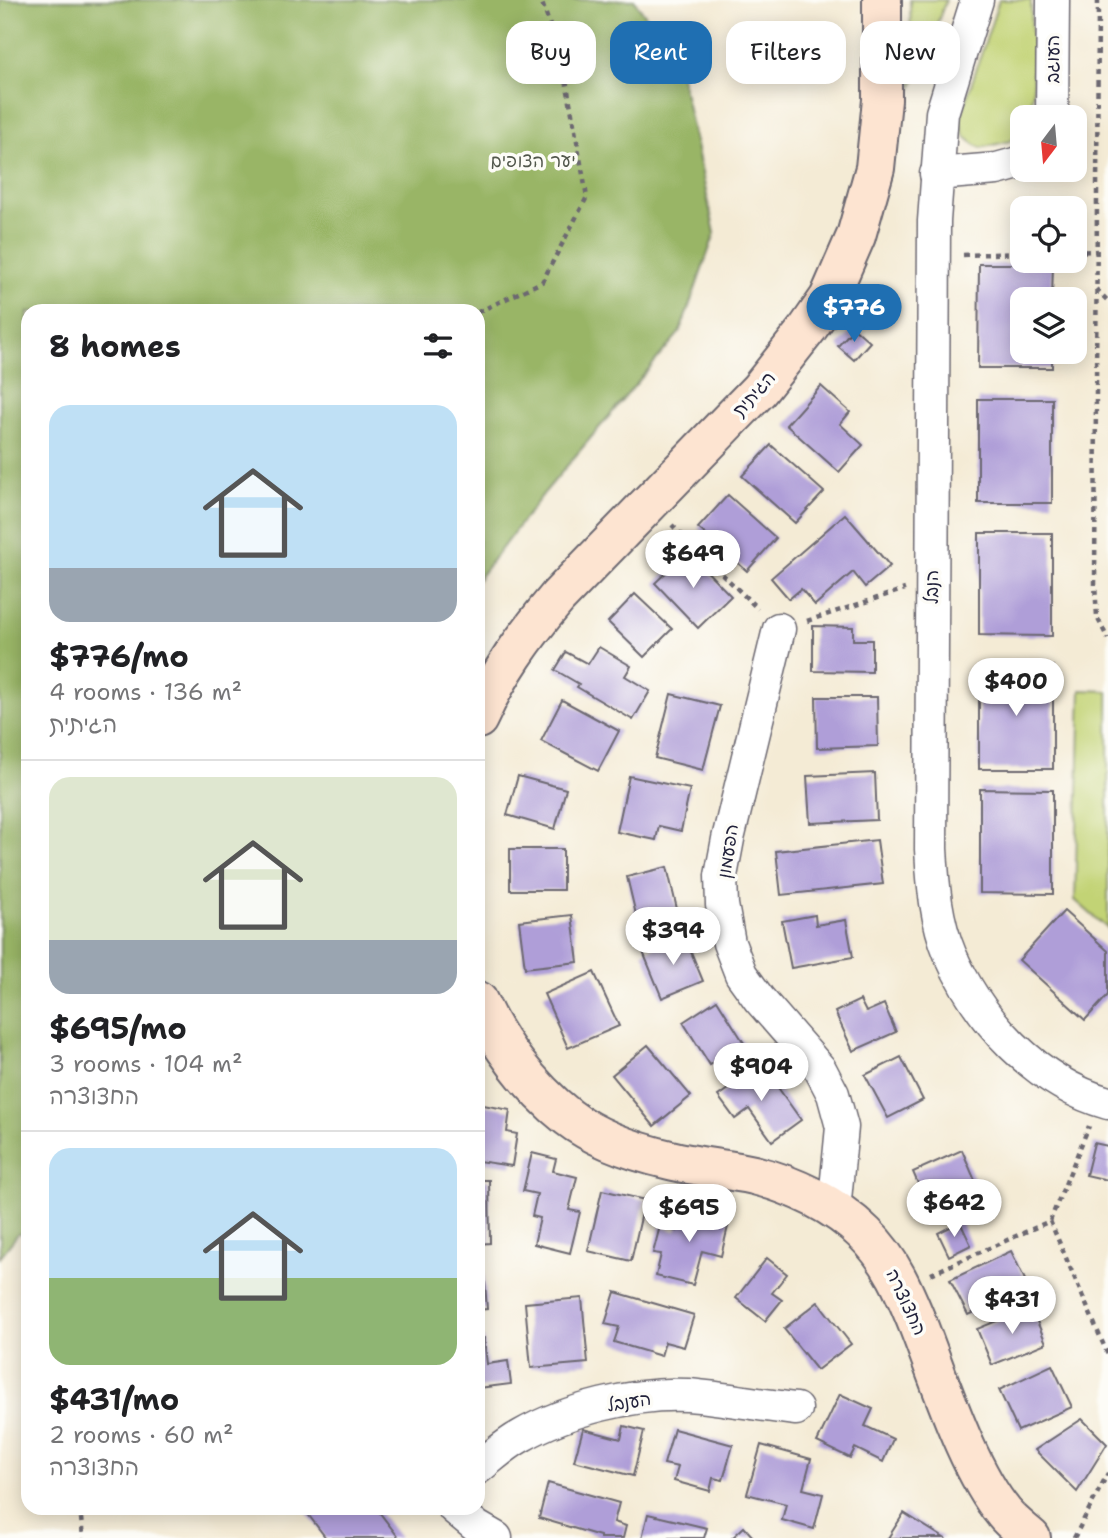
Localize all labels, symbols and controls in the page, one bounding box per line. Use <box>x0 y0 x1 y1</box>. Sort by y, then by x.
chip: Buy <box>506 21 596 84</box>
chip: Rent <box>610 21 712 84</box>
chip: Filters <box>726 21 846 84</box>
chip: New <box>860 21 960 84</box>
street label: העוגב <box>1041 35 1065 83</box>
north arrow <box>1010 105 1087 182</box>
map controls <box>1010 105 1087 364</box>
park label: יער הצופים <box>491 149 575 173</box>
button: locate <box>1010 196 1087 273</box>
pin: $776 <box>813 284 895 344</box>
button: layers <box>1010 287 1087 364</box>
text: $776 <box>823 292 885 322</box>
text: 8 homes <box>49 326 181 367</box>
icon: filters <box>419 327 457 365</box>
street label: הגיתית <box>727 366 781 422</box>
icon: home <box>190 450 316 576</box>
pin: $649 <box>652 530 734 590</box>
text: $649 <box>661 538 725 568</box>
street label: הנבל <box>920 570 944 604</box>
text: $776/mo <box>49 636 189 677</box>
pin: $400 <box>975 658 1057 718</box>
text: $400 <box>984 666 1048 696</box>
text: 4 rooms · 136 m² <box>49 677 242 707</box>
text: הגיתית <box>49 709 117 739</box>
icon: home <box>190 822 316 948</box>
street label: הפעמון <box>712 822 744 880</box>
pin: $394 <box>632 908 714 967</box>
text: $394 <box>641 915 705 945</box>
text: $695/mo <box>49 1008 187 1049</box>
pin: $904 <box>720 1044 802 1103</box>
text: 3 rooms · 104 m² <box>49 1049 242 1079</box>
text: $904 <box>729 1051 793 1081</box>
text: החצוצרה <box>49 1081 139 1111</box>
pin: $642 <box>913 1180 995 1239</box>
pin: $695 <box>648 1184 730 1244</box>
text: $642 <box>923 1187 985 1217</box>
text: $695 <box>658 1192 720 1222</box>
icon: home <box>190 1193 316 1319</box>
street label: החצוצרה <box>880 1265 932 1339</box>
pin: $431 <box>971 1276 1053 1336</box>
text: $431 <box>984 1284 1040 1314</box>
text: $431/mo <box>49 1379 179 1420</box>
street label: הענבל <box>605 1387 653 1417</box>
text: 2 rooms · 60 m² <box>49 1420 234 1450</box>
text: החצוצרה <box>49 1452 139 1482</box>

